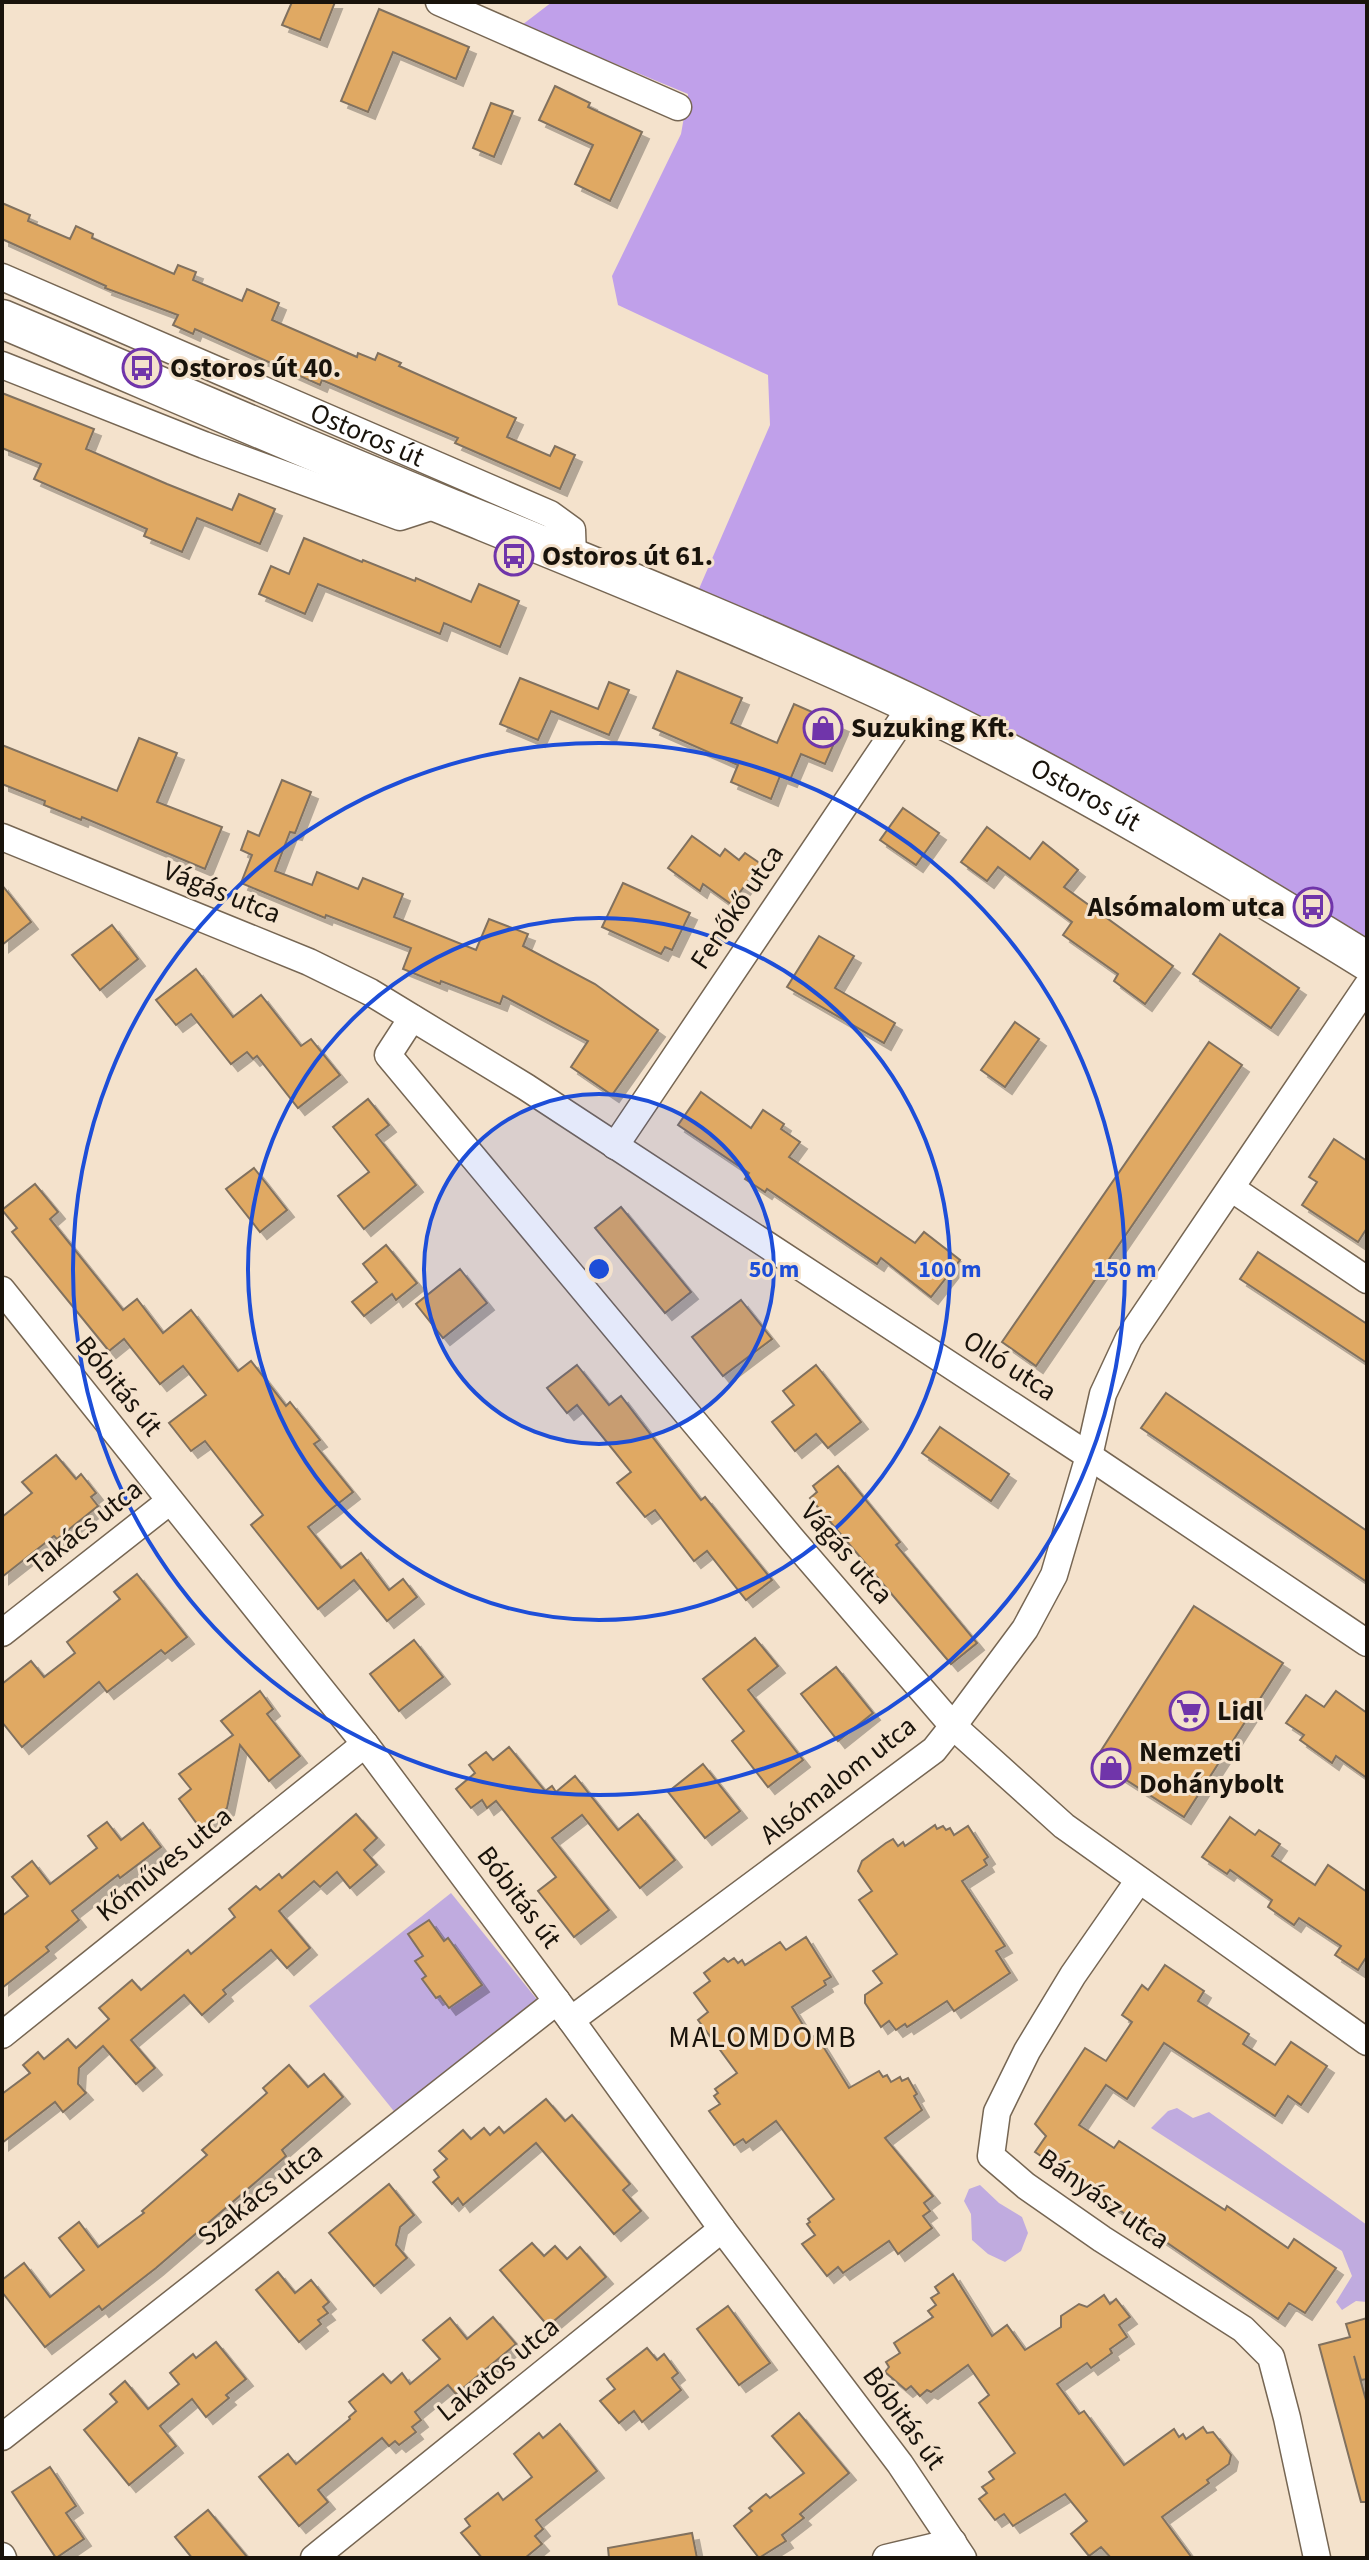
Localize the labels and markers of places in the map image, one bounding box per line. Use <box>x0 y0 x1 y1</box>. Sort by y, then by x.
bus stop icon: Ostoros út 40. <box>121 347 163 389</box>
place label: Ostoros út 40. <box>170 348 341 388</box>
bus stop icon: Ostoros út 61. <box>493 535 535 577</box>
place label: Ostoros út 61. <box>542 536 713 576</box>
shop icon: Suzuking Kft. <box>802 707 844 749</box>
place label: Suzuking Kft. <box>851 708 1015 748</box>
bus stop icon: Alsómalom utca <box>1292 886 1334 928</box>
place label: Alsómalom utca <box>1086 887 1285 927</box>
centre of rings <box>585 1255 613 1283</box>
supermarket icon: Lidl <box>1168 1690 1210 1732</box>
place label: Lidl <box>1217 1691 1263 1731</box>
place label: Nemzeti Dohánybolt <box>1139 1732 1284 1804</box>
shop icon: Nemzeti Dohánybolt <box>1090 1747 1132 1789</box>

